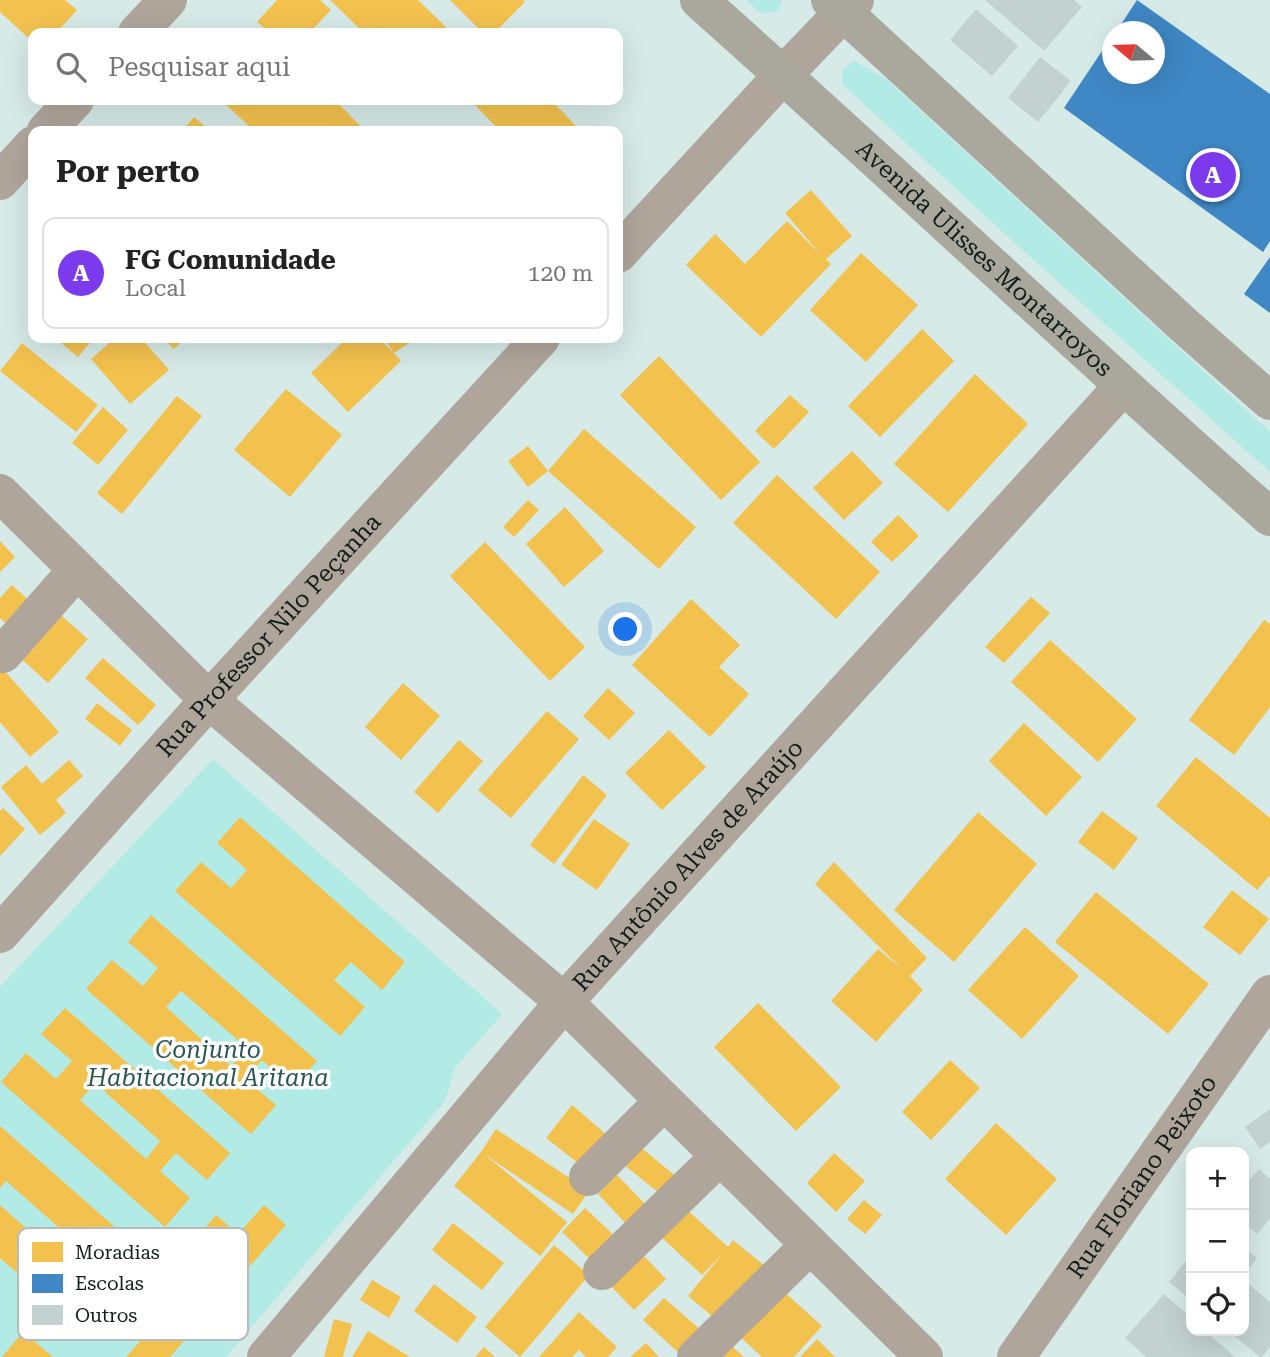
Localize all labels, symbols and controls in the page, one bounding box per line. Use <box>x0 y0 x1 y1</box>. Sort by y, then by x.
north arrow <box>1102 21 1165 84</box>
search box <box>28 28 623 105</box>
icon: search <box>52 48 90 86</box>
text: Pesquisar aqui <box>108 52 290 82</box>
street label: Avenida Ulisses Montarroyos <box>851 135 1118 382</box>
pin: A <box>1190 149 1236 201</box>
text: Por perto <box>56 154 200 189</box>
text: FG Comunidade <box>125 245 336 275</box>
text: A <box>73 260 89 287</box>
text: 120 m <box>528 260 593 287</box>
text: Local <box>125 275 186 302</box>
street label: Rua Professor Nilo Peçanha <box>151 508 387 762</box>
your location <box>608 612 642 646</box>
street label: Rua Antônio Alves de Araújo <box>567 734 809 997</box>
park label: Conjunto Habitacional Aritana <box>86 1036 329 1092</box>
street label: Rua Floriano Peixoto <box>1061 1070 1223 1284</box>
map controls <box>1186 1147 1249 1336</box>
button: + <box>1186 1147 1249 1210</box>
button: − <box>1186 1210 1249 1273</box>
legend <box>18 1228 248 1340</box>
text: Moradias <box>75 1241 160 1264</box>
text: Escolas <box>75 1272 144 1295</box>
button: locate <box>1186 1273 1249 1336</box>
text: Outros <box>75 1304 137 1327</box>

